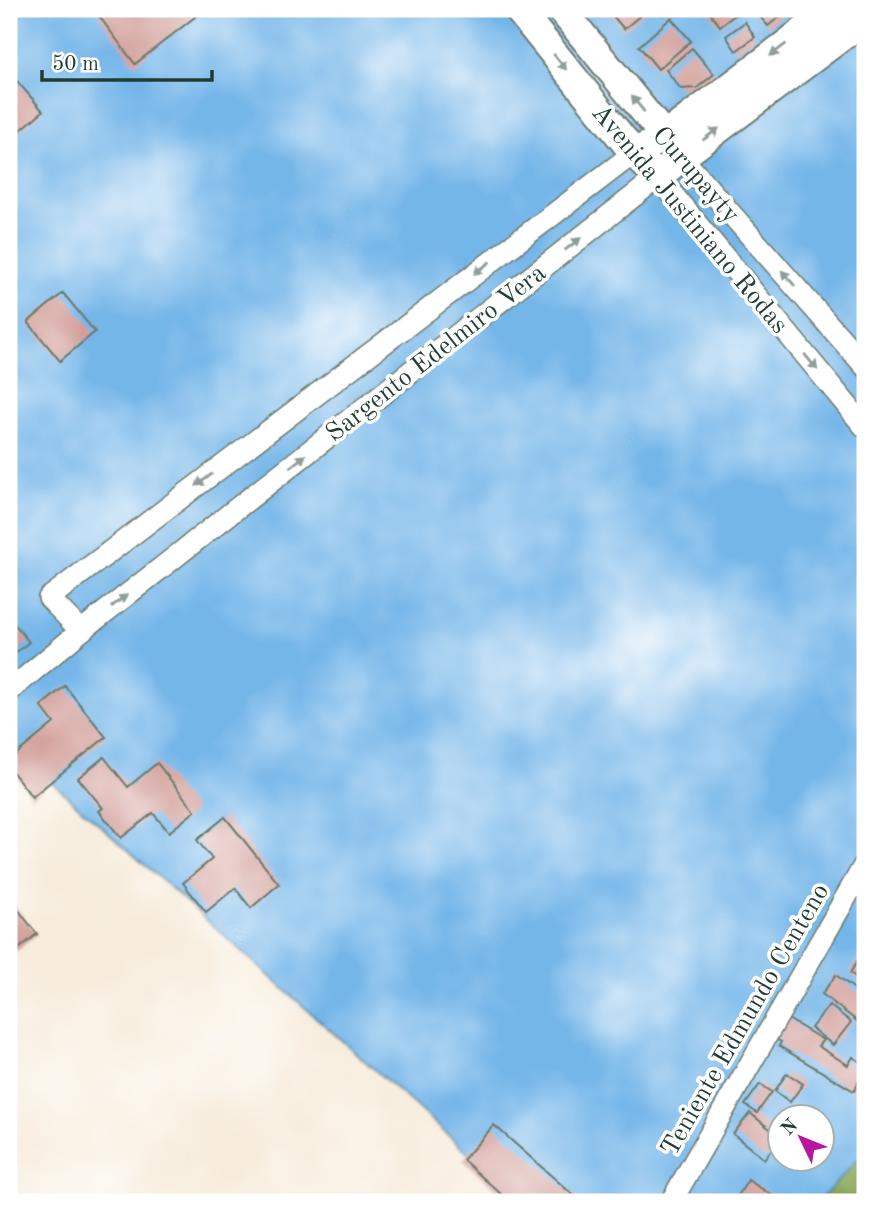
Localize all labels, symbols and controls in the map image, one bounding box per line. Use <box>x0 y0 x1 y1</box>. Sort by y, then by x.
scale bar <box>42 38 212 82</box>
one-way arrow <box>770 43 788 58</box>
one-way arrow <box>553 52 568 70</box>
text: 50 m <box>52 54 99 75</box>
one-way arrow <box>630 95 645 113</box>
street label: Avenida Justiniano Rodas <box>586 100 793 339</box>
street label: Curupayty <box>647 122 744 229</box>
one-way arrow <box>702 127 720 141</box>
one-way arrow <box>563 237 581 252</box>
street label: Sargento Edelmiro Vera <box>321 260 551 447</box>
one-way arrow <box>473 261 491 275</box>
one-way arrow <box>780 269 796 287</box>
one-way arrow <box>803 353 818 370</box>
one-way arrow <box>288 453 306 468</box>
one-way arrow <box>195 473 213 488</box>
one-way arrow <box>109 594 127 609</box>
street label: Teniente Edmundo Centeno <box>657 880 834 1160</box>
north arrow <box>766 1102 836 1172</box>
text: N <box>778 1116 803 1140</box>

